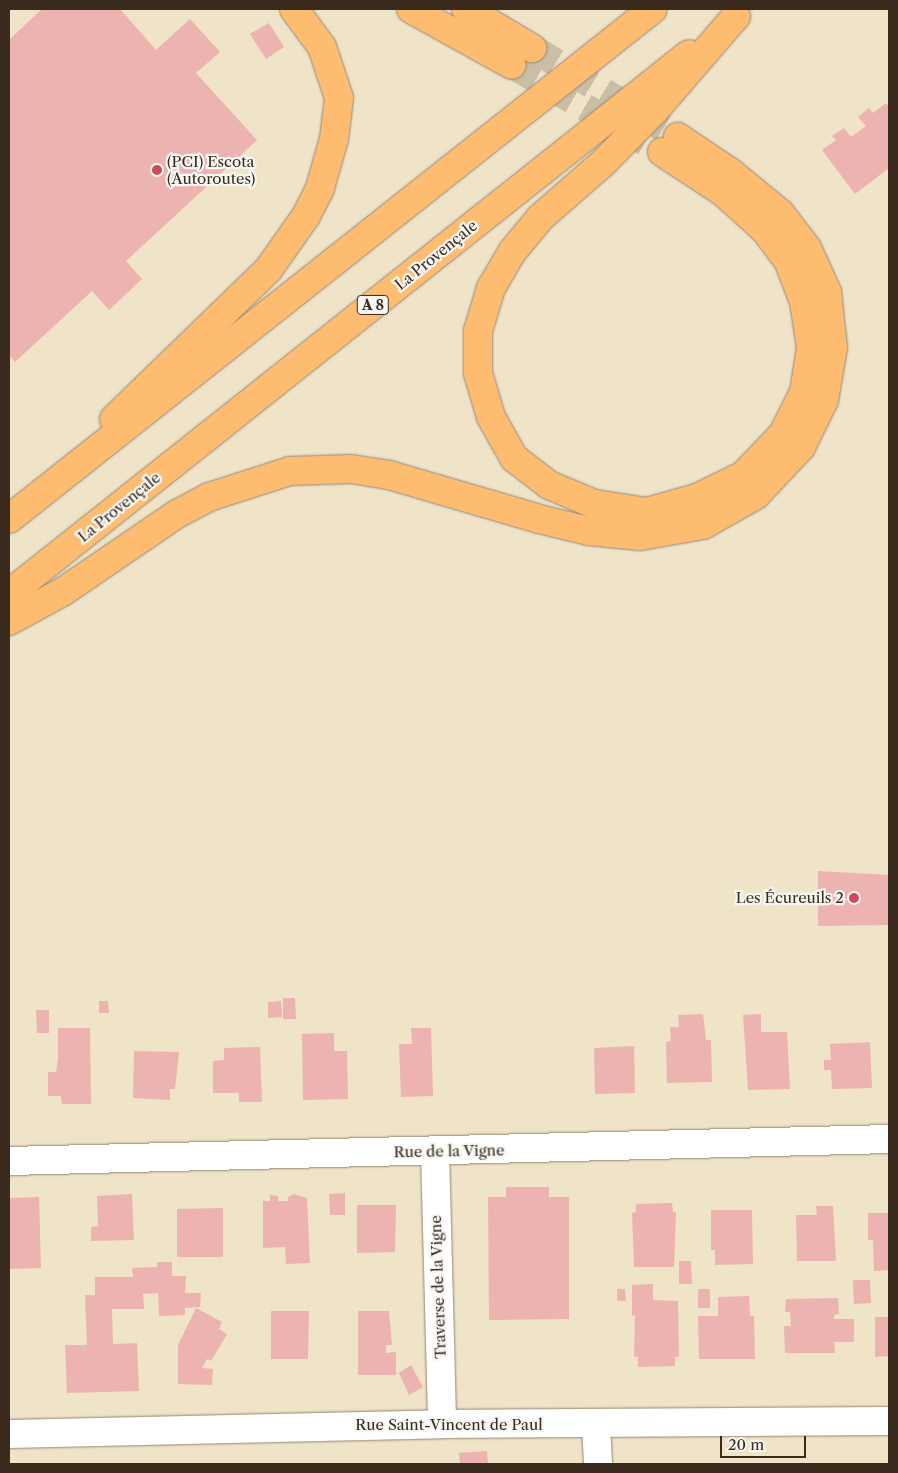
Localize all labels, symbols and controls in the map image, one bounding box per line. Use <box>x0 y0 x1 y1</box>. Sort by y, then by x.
place label: (PCI) Escota (Autoroutes) <box>167 152 255 187</box>
marker: (PCI) Escota (Autoroutes) <box>151 164 163 176</box>
street label: La Provençale <box>391 216 481 294</box>
road number: A 8 <box>356 294 390 316</box>
street label: La Provençale <box>74 468 164 546</box>
place label: Les Écureuils 2 <box>736 889 844 907</box>
marker: Les Écureuils 2 <box>848 892 860 904</box>
street label: Rue de la Vigne <box>393 1141 505 1161</box>
street label: Traverse de la Vigne <box>426 1215 450 1359</box>
street label: Rue Saint-Vincent de Paul <box>355 1416 543 1434</box>
scale bar <box>723 1426 809 1458</box>
text: 20 m <box>728 1435 764 1454</box>

